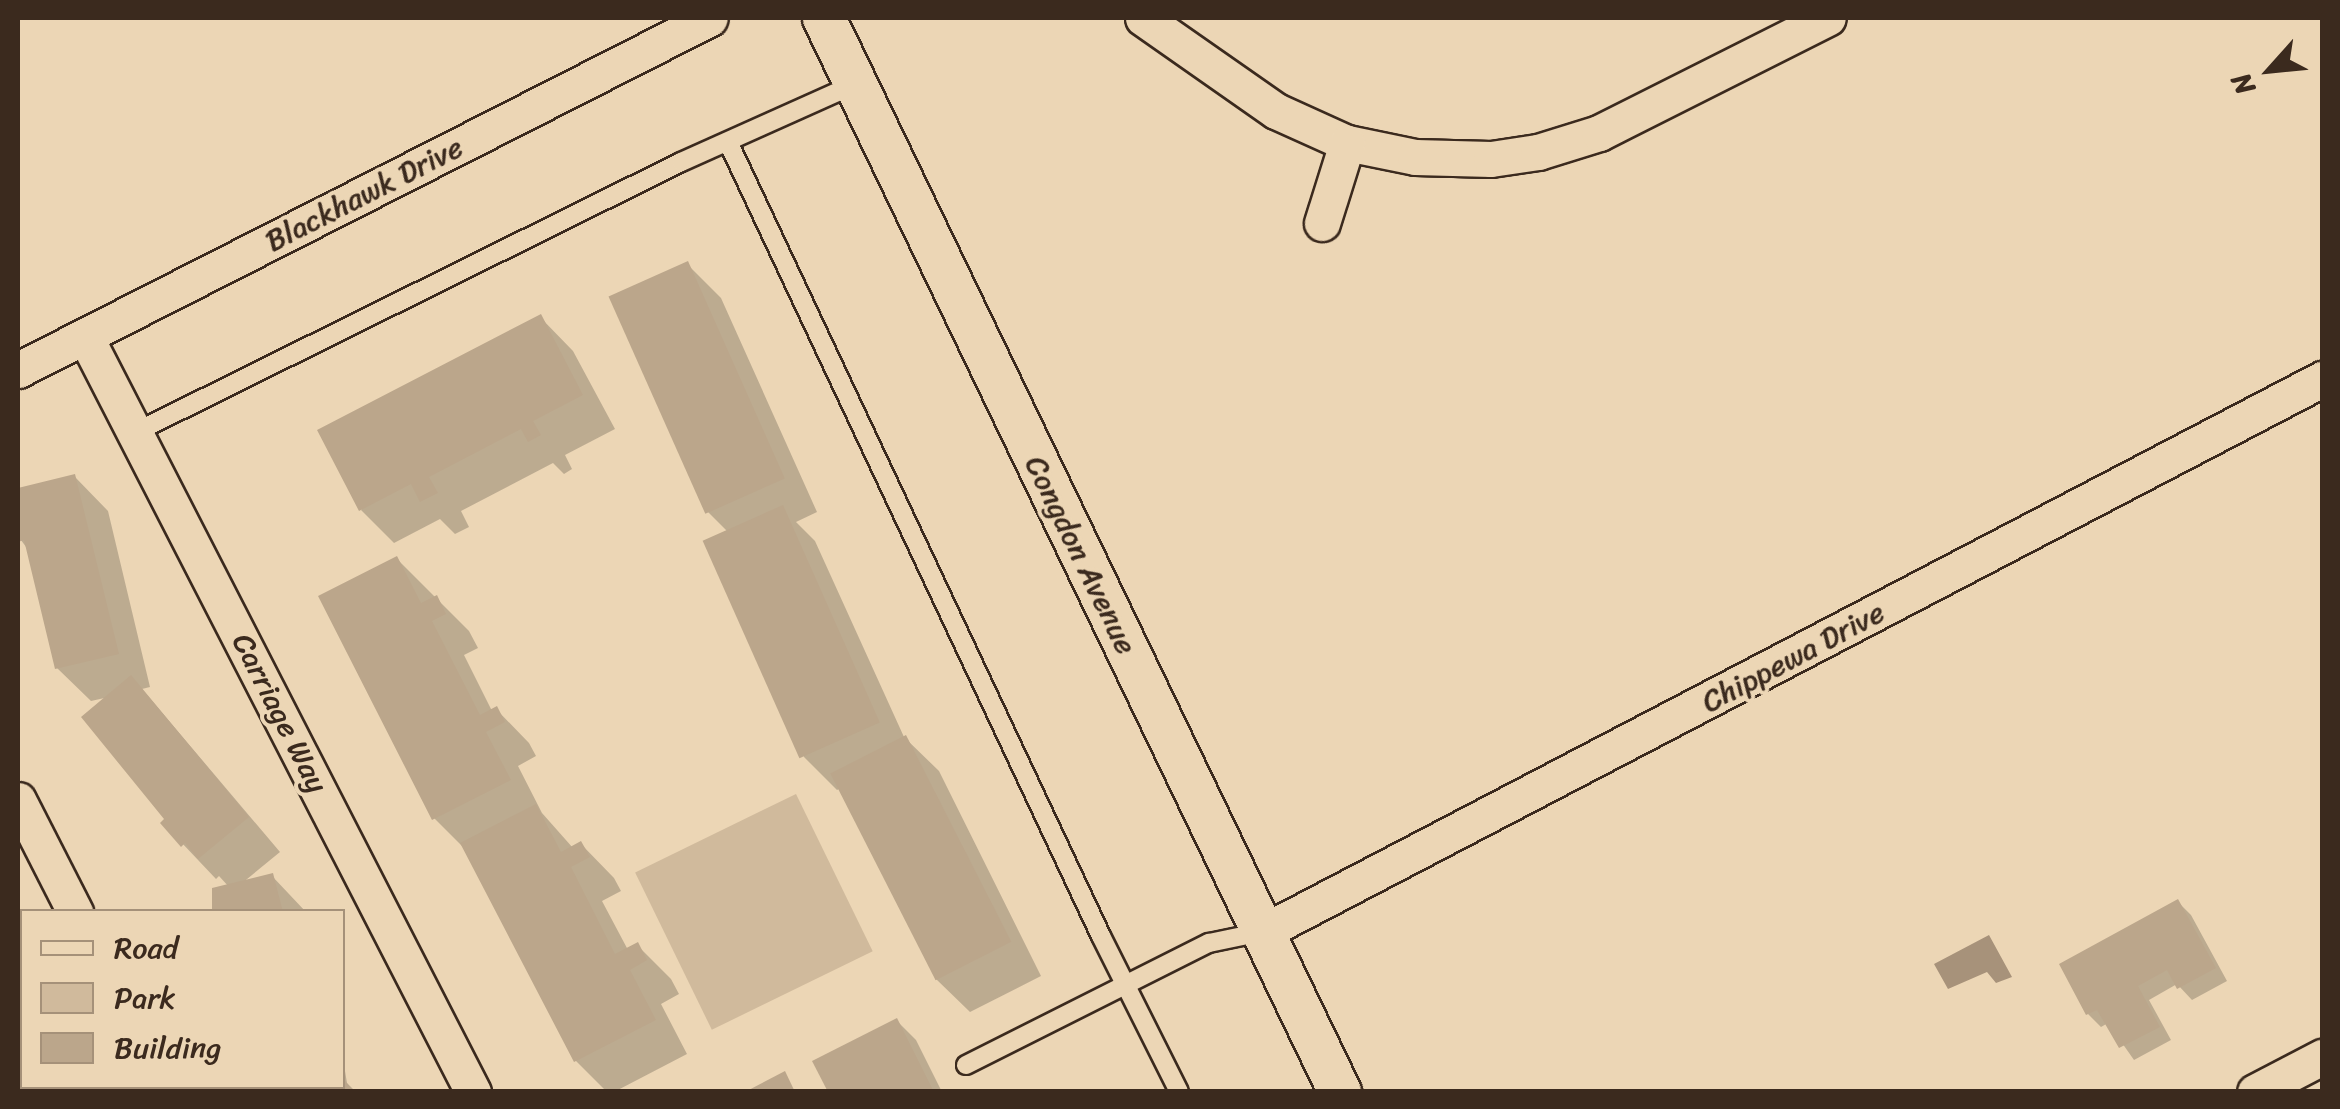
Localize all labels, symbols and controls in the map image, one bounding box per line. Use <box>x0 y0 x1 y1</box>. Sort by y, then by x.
north arrow <box>2220 20 2320 120</box>
text: N <box>2217 64 2269 104</box>
street label: Blackhawk Drive <box>259 129 469 259</box>
street label: Congdon Avenue <box>1017 450 1145 660</box>
street label: Chippewa Drive <box>1696 594 1890 720</box>
street label: Carriage Way <box>224 627 336 799</box>
legend <box>20 909 345 1089</box>
text: Road <box>114 921 178 975</box>
text: Park <box>114 971 176 1025</box>
text: Building <box>114 1021 221 1075</box>

